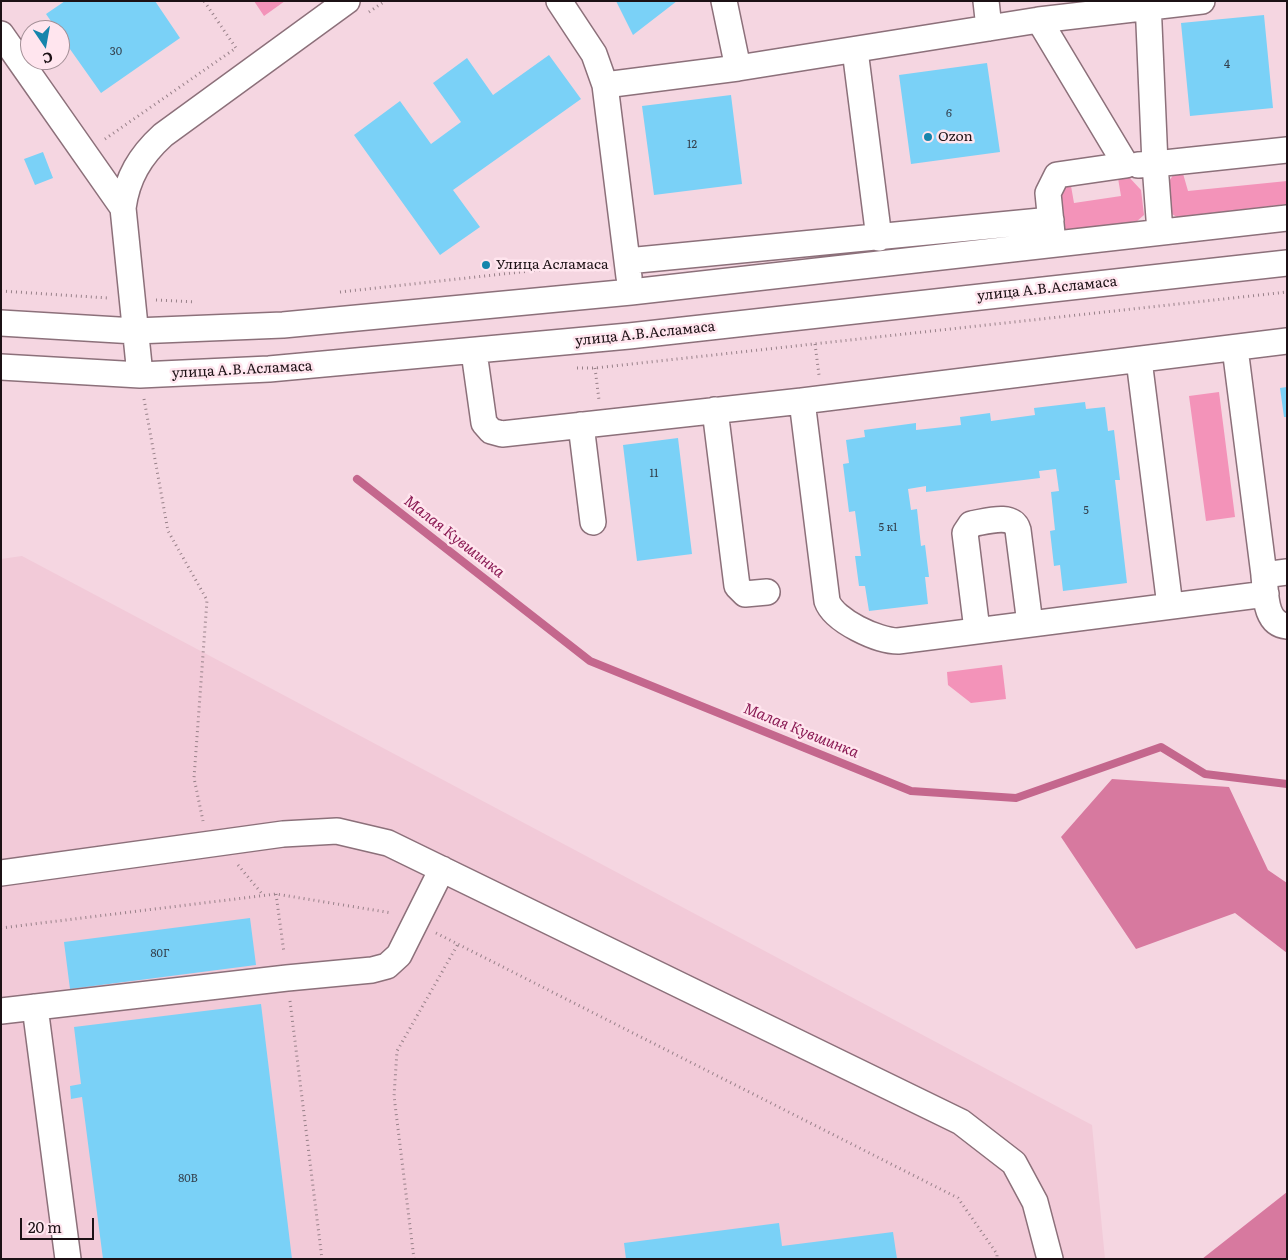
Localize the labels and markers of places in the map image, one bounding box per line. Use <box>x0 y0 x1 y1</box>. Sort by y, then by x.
place label: Ozon <box>938 129 973 145</box>
marker: Ozon <box>922 131 934 143</box>
place label: Улица Асламаса <box>496 257 609 273</box>
marker: Улица Асламаса <box>480 259 492 271</box>

